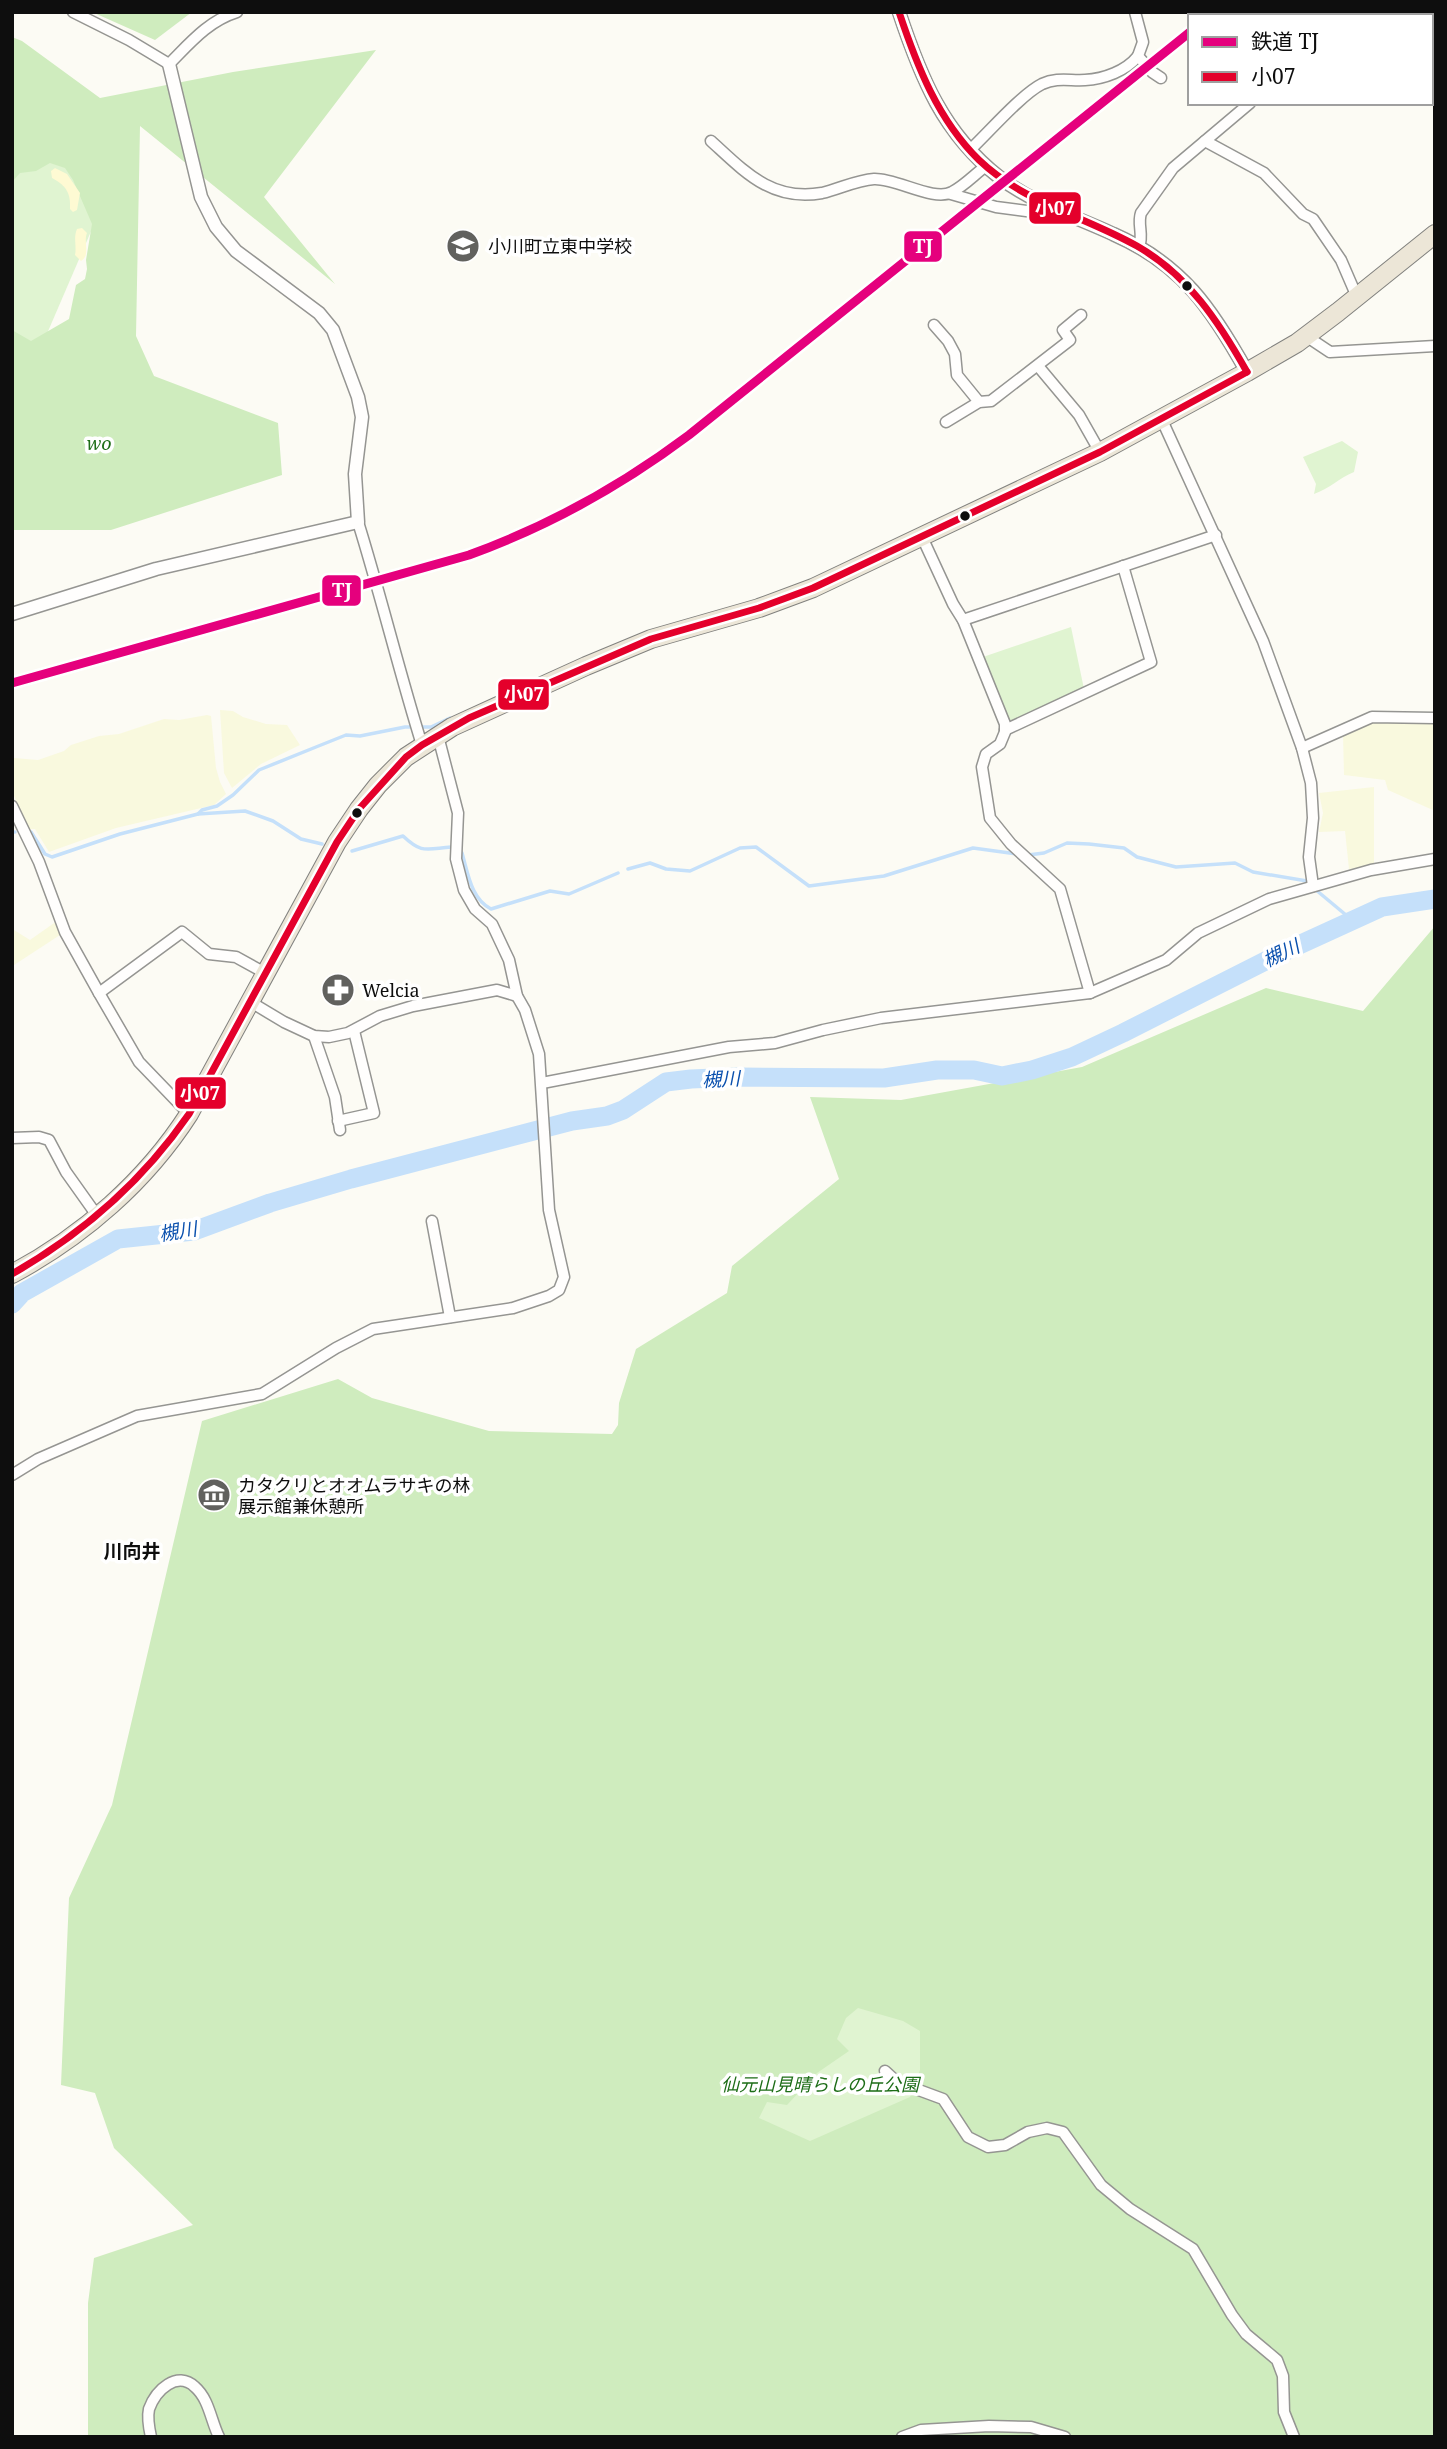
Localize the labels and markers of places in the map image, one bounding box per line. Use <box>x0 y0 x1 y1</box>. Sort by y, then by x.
school or university icon: 小川町立東中学校 <box>444 227 482 265</box>
place label: 小川町立東中学校 <box>488 234 632 258</box>
unlabelled marker <box>1180 279 1194 293</box>
unlabelled marker <box>958 509 972 523</box>
unlabelled marker <box>350 806 364 820</box>
pharmacy icon: Welcia <box>319 971 357 1009</box>
place label: Welcia <box>362 978 420 1002</box>
place label: カタクリとオオムラサキの林 展示館兼休憩所 <box>238 1473 471 1518</box>
museum icon: カタクリとオオムラサキの林 展示館兼休憩所 <box>195 1476 233 1514</box>

